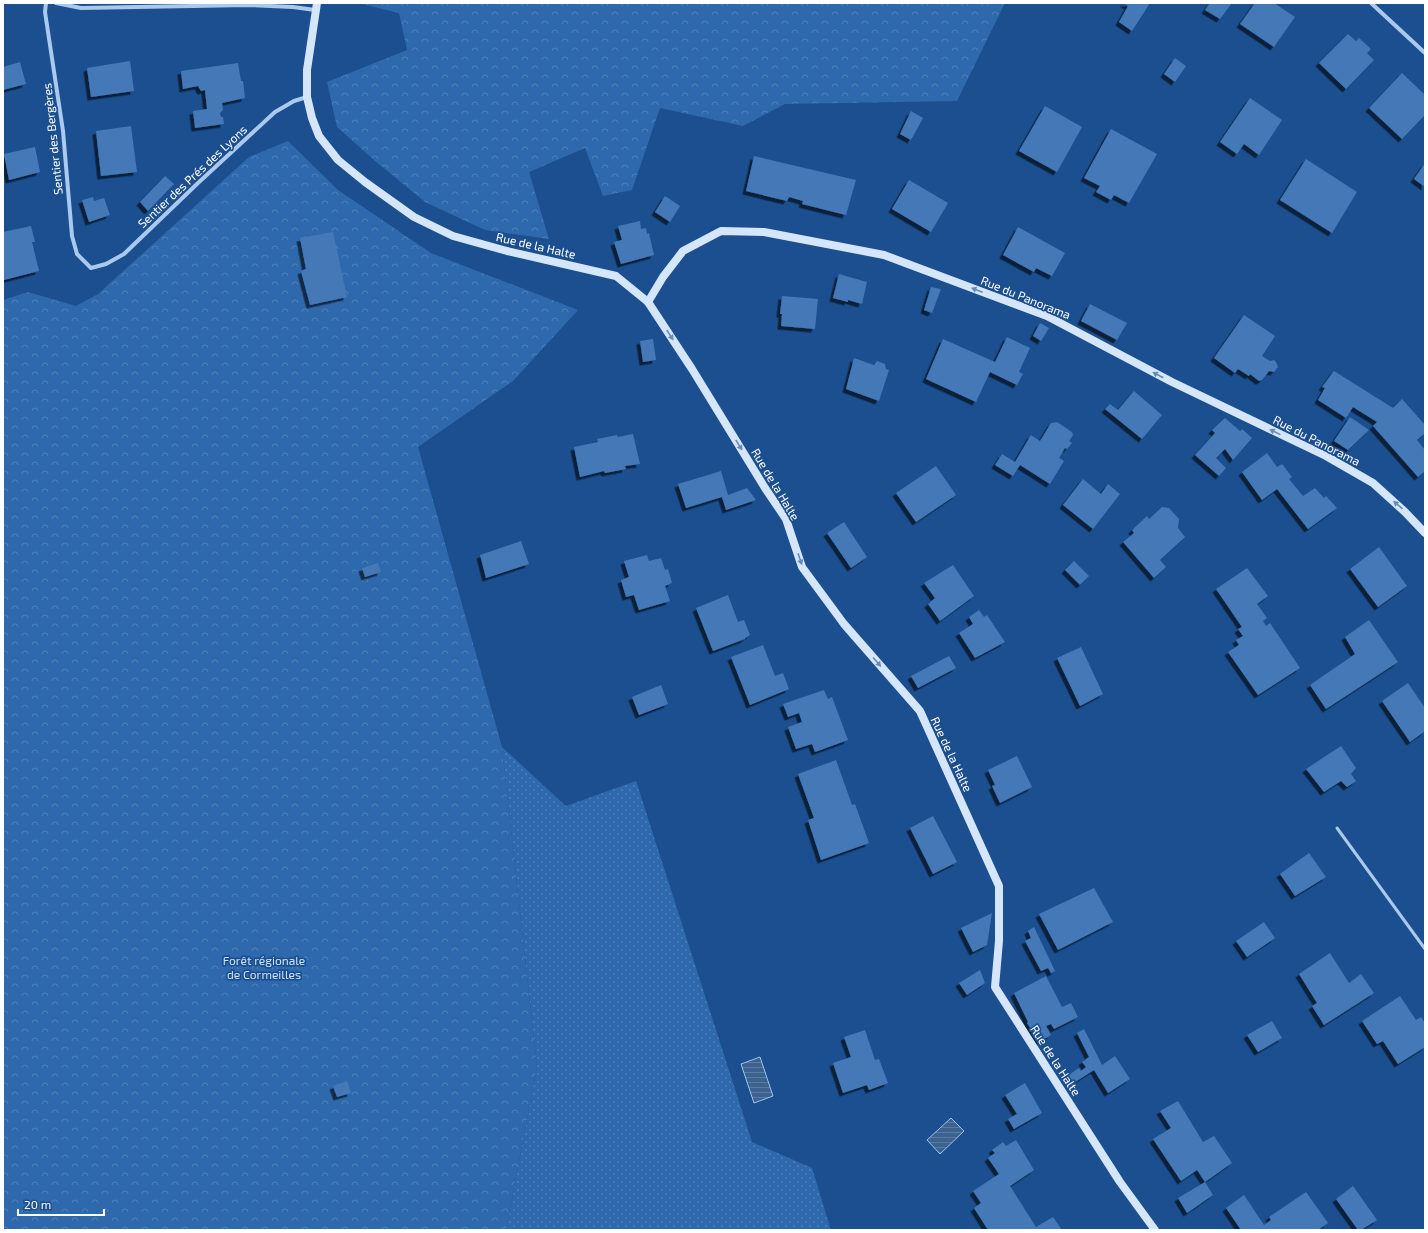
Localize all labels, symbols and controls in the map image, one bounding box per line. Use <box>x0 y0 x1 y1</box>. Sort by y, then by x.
street label: Sentier des Bergères <box>39 82 65 196</box>
street label: Sentier des Prés des Lyons <box>135 122 249 230</box>
street label: Rue de la Halte <box>495 229 577 261</box>
street label: Rue du Panorama <box>979 273 1073 321</box>
one-way arrow <box>971 287 983 293</box>
one-way arrow <box>666 329 673 340</box>
one-way arrow <box>1152 372 1164 378</box>
street label: Rue du Panorama <box>1271 412 1363 468</box>
one-way arrow <box>1269 429 1281 435</box>
one-way arrow <box>735 439 742 451</box>
street label: Rue de la Halte <box>749 446 803 522</box>
one-way arrow <box>1393 500 1403 510</box>
one-way arrow <box>797 553 803 565</box>
one-way arrow <box>873 657 882 668</box>
street label: Rue de la Halte <box>928 714 976 794</box>
park label: Forêt régionale de Cormeilles <box>223 953 305 981</box>
street label: Rue de la Halte <box>1028 1022 1084 1098</box>
scale bar <box>18 1191 104 1217</box>
text: 20 m <box>24 1197 51 1211</box>

